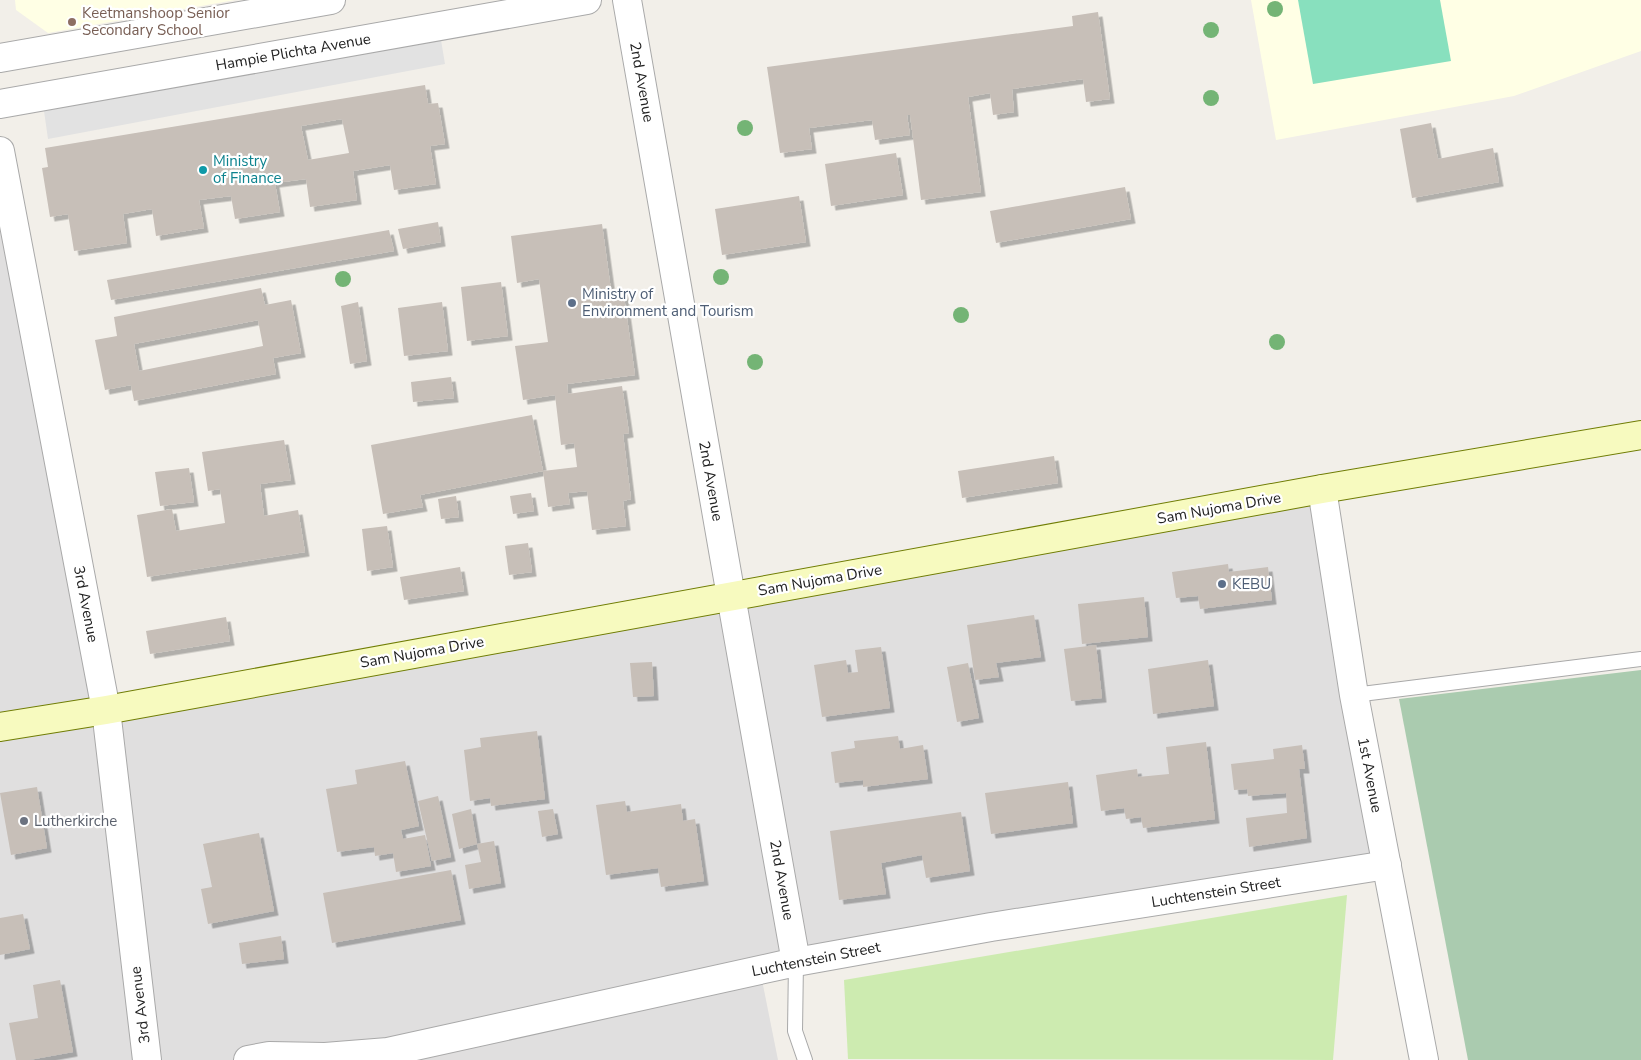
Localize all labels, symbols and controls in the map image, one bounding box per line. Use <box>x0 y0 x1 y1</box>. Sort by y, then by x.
place label: Keetmanshoop Senior Secondary School <box>82 3 230 40</box>
marker: Keetmanshoop Senior Secondary School <box>66 16 78 28</box>
street label: Hampie Plichta Avenue <box>214 28 372 76</box>
street label: 2nd Avenue <box>625 40 659 124</box>
place label: Ministry of Finance <box>213 151 282 188</box>
marker: Ministry of Finance <box>197 164 209 176</box>
place label: Ministry of Environment and Tourism <box>582 284 754 321</box>
marker: Ministry of Environment and Tourism <box>566 297 578 309</box>
street label: 2nd Avenue <box>694 439 728 523</box>
street label: Sam Nujoma Drive <box>1155 487 1283 529</box>
street label: Sam Nujoma Drive <box>756 559 884 601</box>
street label: 3rd Avenue <box>69 564 103 644</box>
place label: KEBU <box>1232 574 1271 594</box>
marker: KEBU <box>1216 578 1228 590</box>
street label: Sam Nujoma Drive <box>358 631 486 673</box>
street label: 1st Avenue <box>1353 736 1387 814</box>
place label: Lutherkirche <box>34 811 117 831</box>
marker: Lutherkirche <box>18 815 30 827</box>
street label: 2nd Avenue <box>765 838 799 922</box>
street label: Luchtenstein Street <box>1150 872 1283 912</box>
street label: Luchtenstein Street <box>750 937 883 981</box>
street label: 3rd Avenue <box>125 965 155 1045</box>

